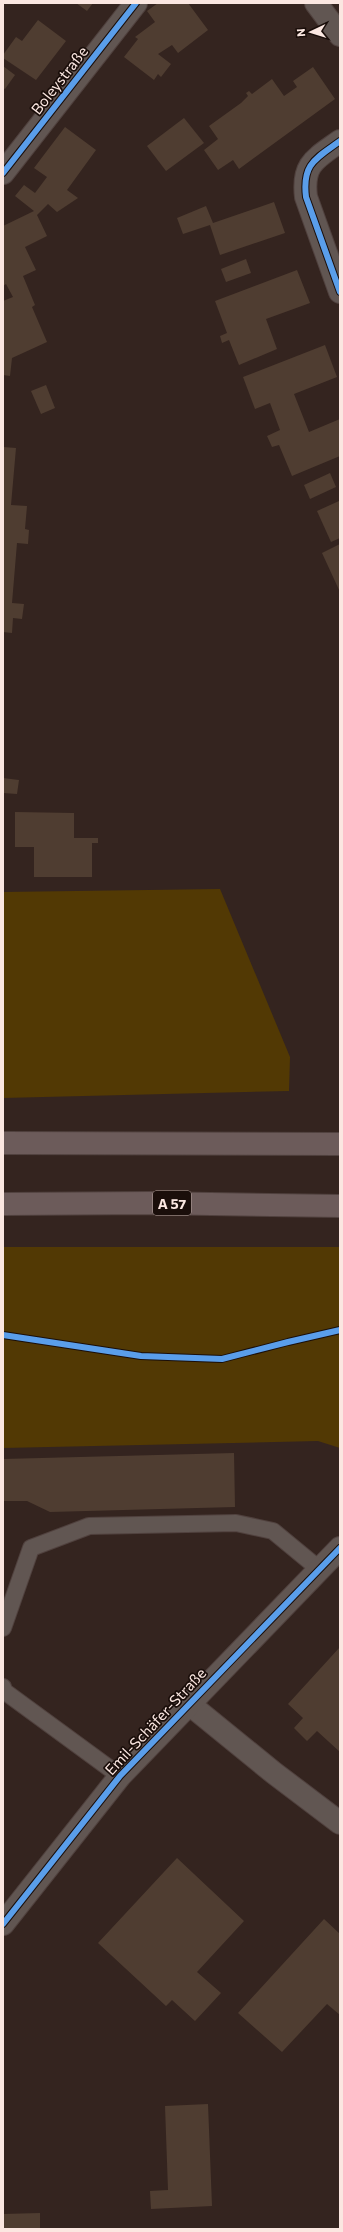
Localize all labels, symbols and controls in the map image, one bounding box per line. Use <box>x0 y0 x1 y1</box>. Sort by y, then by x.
north arrow <box>291 12 331 52</box>
text: N <box>294 28 307 37</box>
street label: Boleystraße <box>27 42 91 118</box>
road number: A 57 <box>153 1191 191 1215</box>
street label: Emil-Schäfer-Straße <box>101 1664 209 1778</box>

